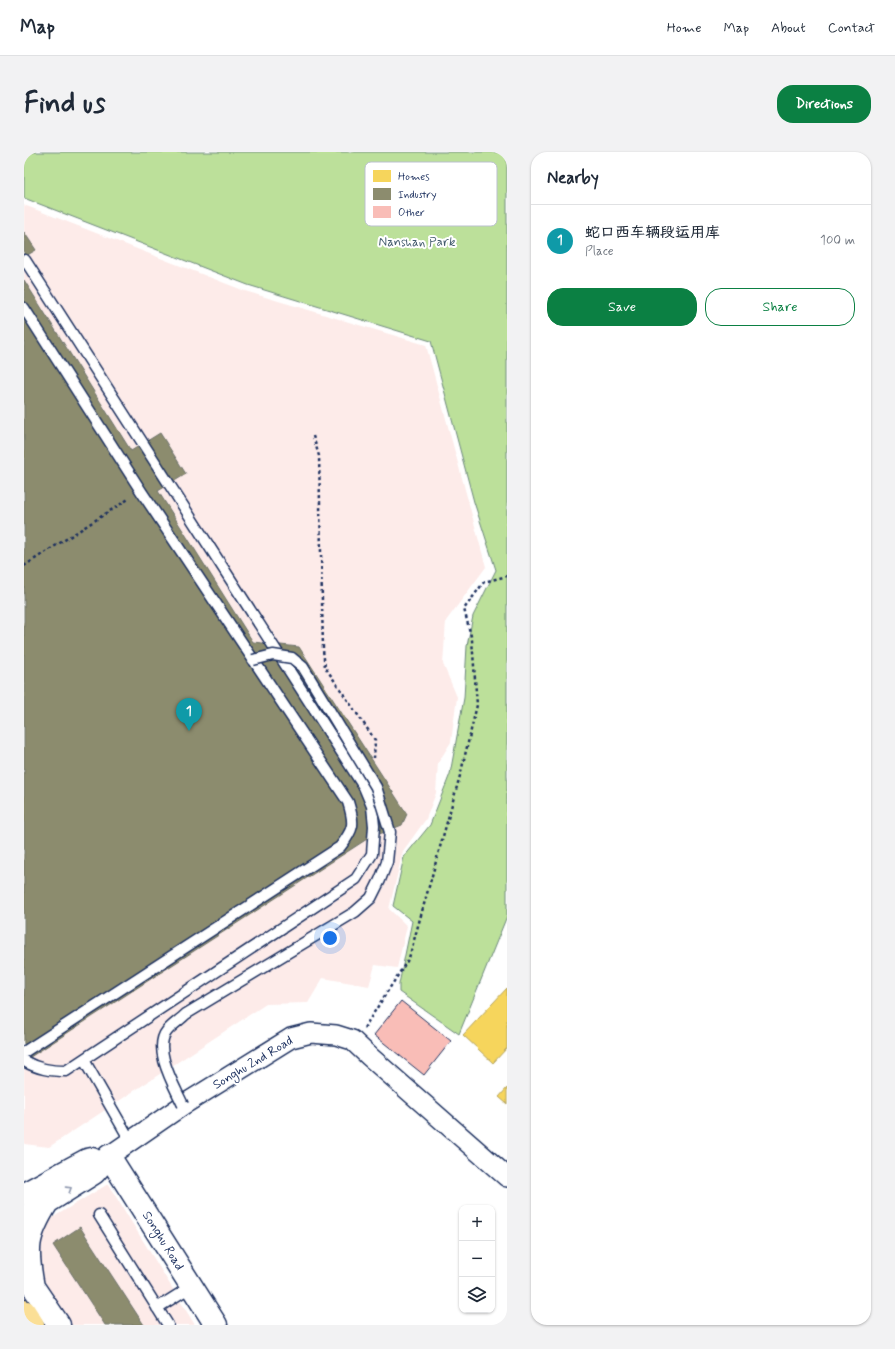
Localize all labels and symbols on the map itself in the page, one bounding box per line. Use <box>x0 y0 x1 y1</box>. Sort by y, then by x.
legend <box>365 162 497 226</box>
text: Homes <box>398 170 430 184</box>
text: Industry <box>398 188 437 202</box>
text: Other <box>398 206 425 220</box>
park label: Nanshan Park <box>379 234 456 251</box>
pin: 1 <box>176 698 202 731</box>
your location <box>320 928 340 948</box>
street label: Songhu 2nd Road <box>210 1032 297 1094</box>
one-way arrow <box>65 1186 72 1193</box>
street label: Songhu Road <box>137 1208 188 1274</box>

